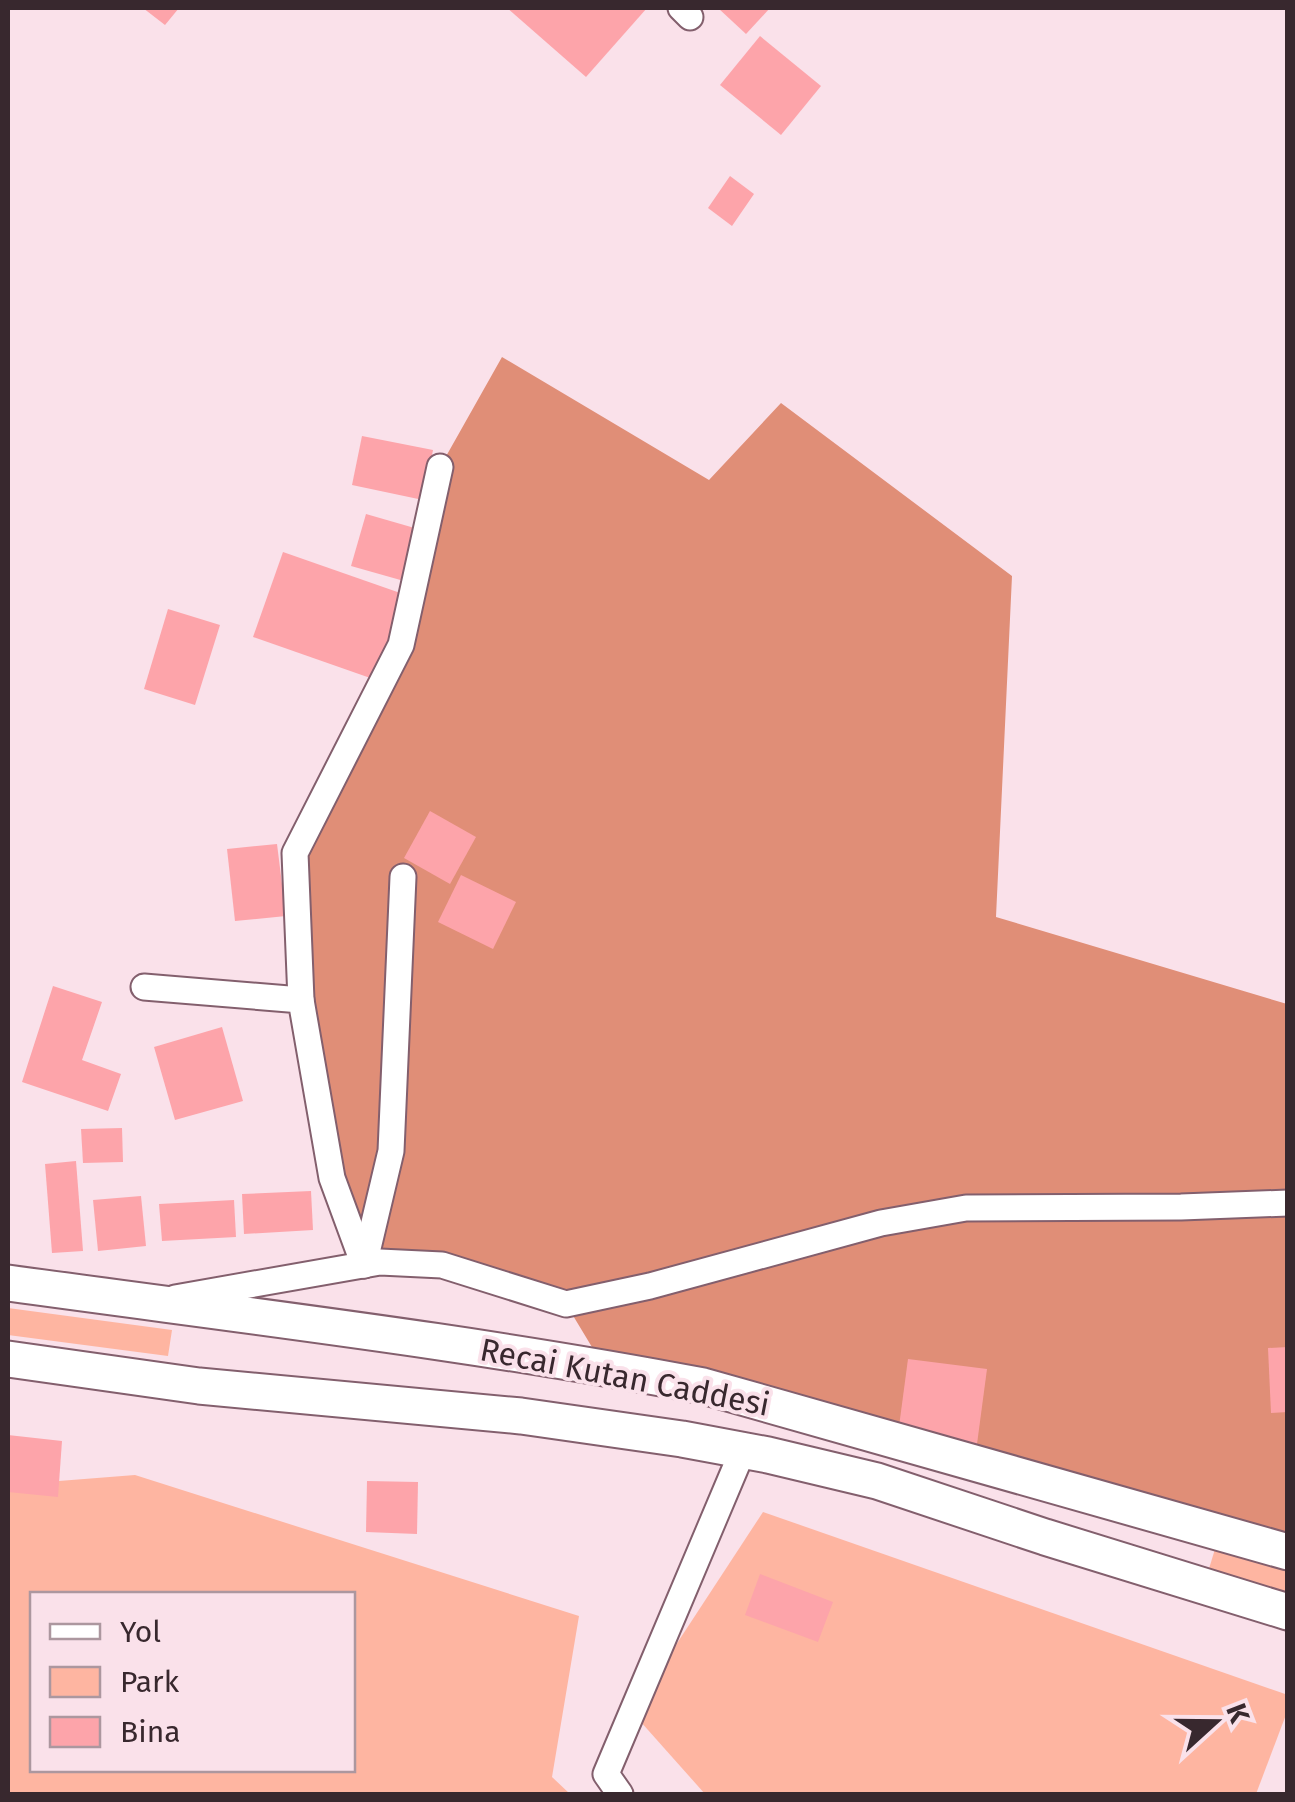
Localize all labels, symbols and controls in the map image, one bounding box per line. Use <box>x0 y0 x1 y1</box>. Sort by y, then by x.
street label: Recai Kutan Caddesi <box>477 1330 773 1424</box>
legend <box>30 1592 355 1772</box>
text: Yol <box>120 1614 161 1650</box>
text: Park <box>120 1664 180 1700</box>
north arrow <box>1165 1672 1265 1772</box>
text: K <box>1219 1699 1257 1729</box>
text: Bina <box>120 1714 181 1750</box>

